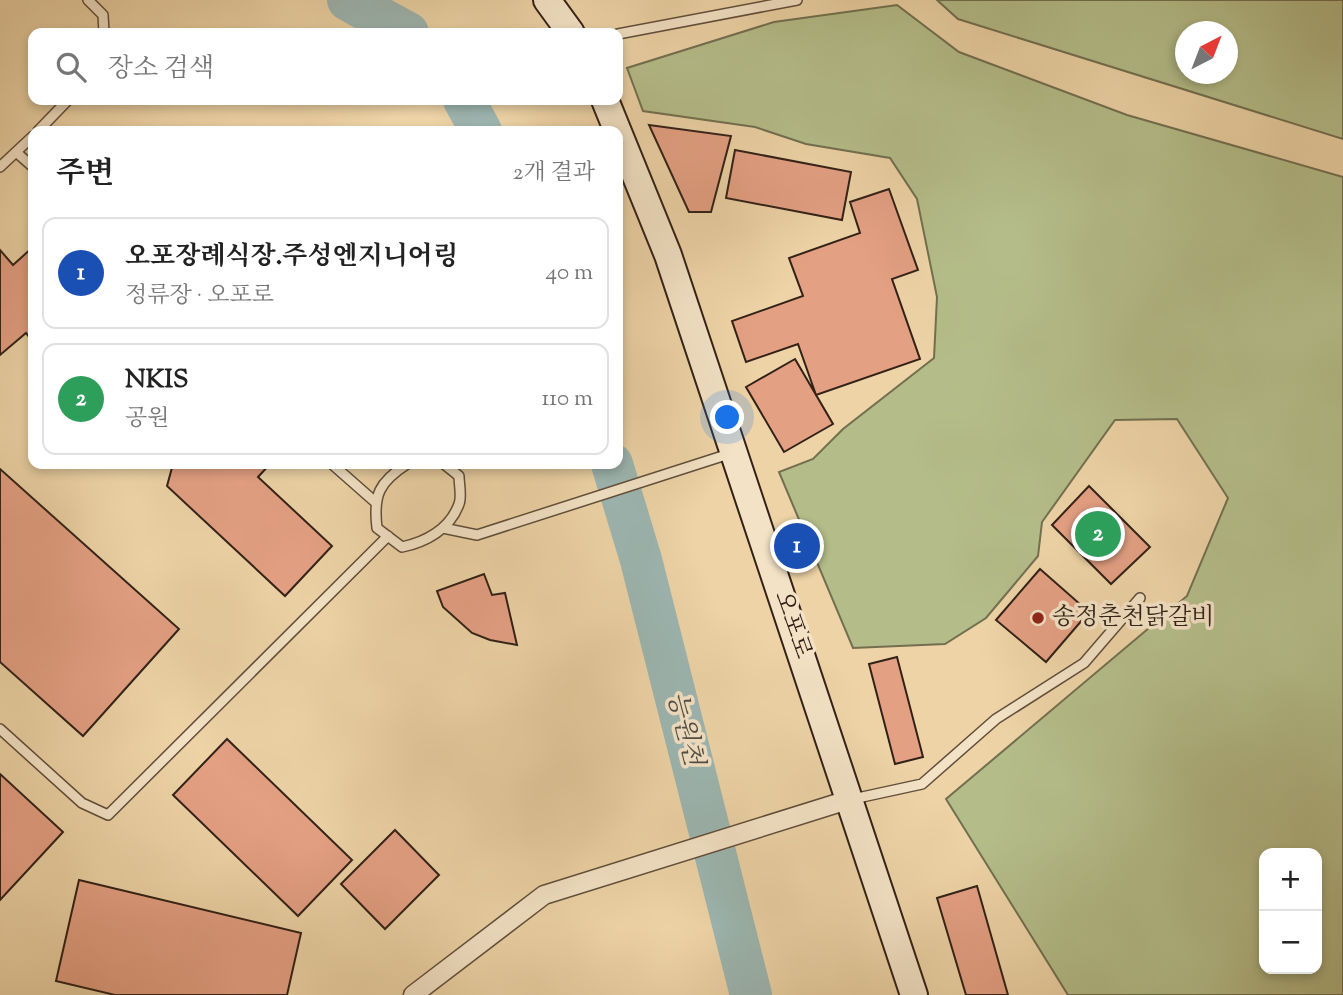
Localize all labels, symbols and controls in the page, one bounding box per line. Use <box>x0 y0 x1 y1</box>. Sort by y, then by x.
north arrow <box>1175 21 1238 84</box>
search box <box>28 28 623 105</box>
icon: search <box>52 48 90 86</box>
text: 장소 검색 <box>108 51 214 88</box>
text: 주변 <box>56 153 114 196</box>
text: 2개 결과 <box>513 157 595 190</box>
text: 오포장례식장.주성엔지니어링 <box>125 239 458 276</box>
text: 1 <box>77 257 85 290</box>
text: 40 m <box>546 257 593 290</box>
text: 정류장 · 오포로 <box>125 280 274 313</box>
text: NKIS <box>125 362 189 399</box>
text: 2 <box>76 383 86 416</box>
text: 110 m <box>542 383 593 416</box>
your location <box>710 400 744 434</box>
text: 공원 <box>125 403 169 436</box>
pin: 2 <box>1075 508 1121 560</box>
pin: 1 <box>774 520 820 572</box>
street label: 오포로 <box>765 587 819 663</box>
place label: 송정춘천닭갈비 <box>1052 601 1214 635</box>
marker: 송정춘천닭갈비 <box>1030 610 1046 626</box>
water label: 능원천 <box>657 688 712 772</box>
map controls <box>1259 848 1322 974</box>
button: + <box>1259 848 1322 911</box>
button: − <box>1259 911 1322 974</box>

